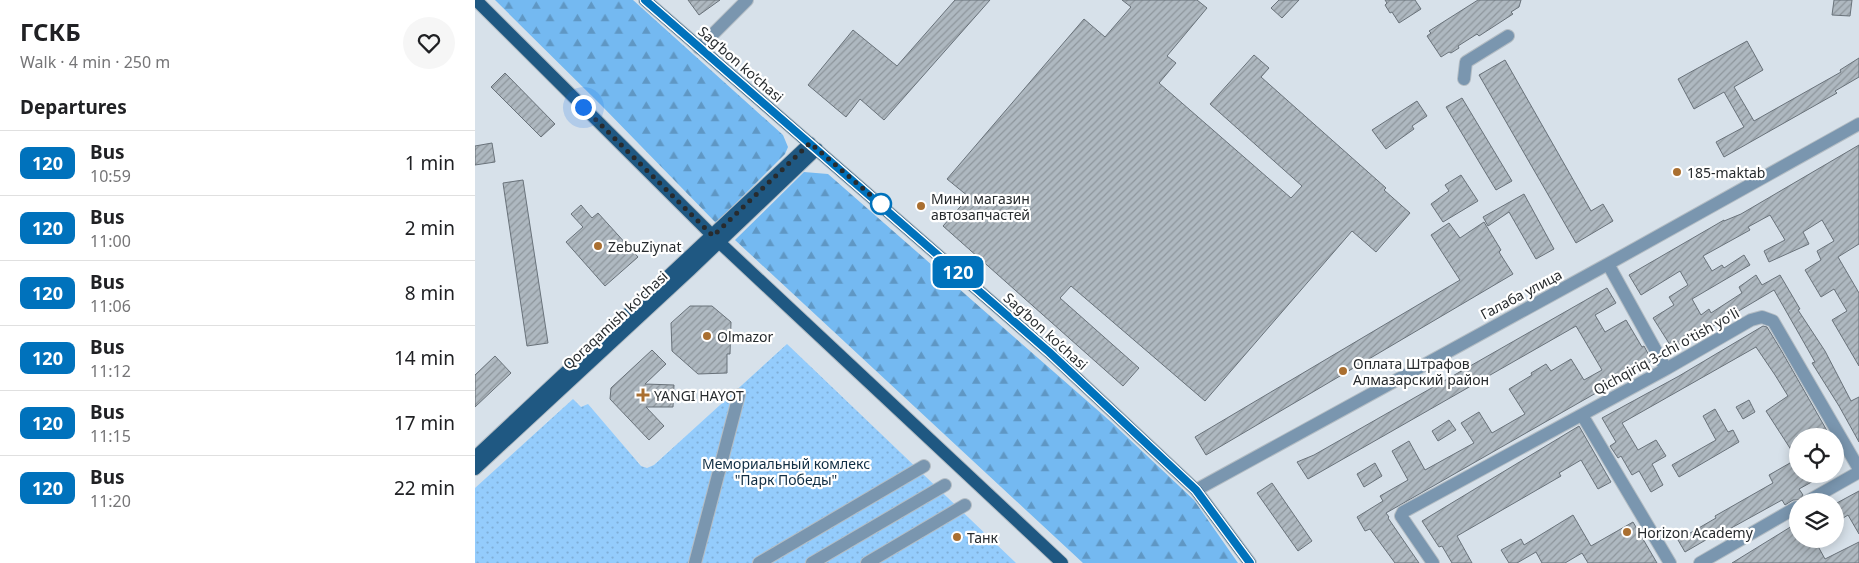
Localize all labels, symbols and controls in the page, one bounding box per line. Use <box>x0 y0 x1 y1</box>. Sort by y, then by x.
text: ГСКБ <box>20 15 81 48</box>
button: heart <box>403 17 455 69</box>
street label: Sag’bon ko’chasi <box>694 22 788 106</box>
text: Walk · 4 min · 250 m <box>20 51 170 73</box>
text: Departures <box>20 94 127 120</box>
your location <box>571 95 596 120</box>
text: Bus <box>90 139 125 165</box>
text: 1 min <box>405 150 455 176</box>
text: 120 <box>32 151 63 175</box>
place label: 185-maktab <box>1687 163 1765 182</box>
text: 10:59 <box>90 165 131 187</box>
marker: 185-maktab <box>1671 166 1683 178</box>
place label: Мини магазин автозапчастей <box>931 189 1030 224</box>
unlabelled marker <box>870 193 892 215</box>
marker: Мини магазин автозапчастей <box>915 200 927 212</box>
text: Bus <box>90 204 125 230</box>
text: 2 min <box>405 215 455 241</box>
text: 120 <box>32 216 63 240</box>
text: 11:00 <box>90 230 131 252</box>
place label: ZebuZiynat <box>608 237 682 256</box>
marker: ZebuZiynat <box>592 240 604 252</box>
line badge: 120 <box>929 256 987 288</box>
text: 120 <box>943 260 973 284</box>
street label: Галаба улица <box>1477 265 1565 323</box>
street label: Qoraqamish ko'chasi <box>559 266 671 374</box>
text: Bus <box>90 269 125 295</box>
text: 8 min <box>405 280 455 306</box>
text: 120 <box>32 281 63 305</box>
street label: Sag’bon ko’chasi <box>1000 288 1092 374</box>
text: 11:06 <box>90 295 131 317</box>
street label: Qichqiriq 3-chi o'tish yo'li <box>1590 303 1742 399</box>
place label: Olmazor <box>717 327 774 346</box>
marker: Olmazor <box>701 330 713 342</box>
text: Bus <box>90 334 125 360</box>
text: 14 min <box>394 345 455 371</box>
text: 120 <box>32 346 63 370</box>
place label: Оплата Штрафов Aлмазарский район <box>1353 354 1489 389</box>
text: 11:12 <box>90 360 131 382</box>
marker: Оплата Штрафов Aлмазарский район <box>1337 365 1349 377</box>
place label: YANGI HAYOT <box>654 386 744 405</box>
marker: YANGI HAYOT <box>636 388 650 402</box>
text: Bus <box>90 399 125 425</box>
text: 17 min <box>394 410 455 436</box>
text: 120 <box>32 411 63 435</box>
text: 11:15 <box>90 425 131 447</box>
map controls <box>1789 428 1844 548</box>
button: locate <box>1789 428 1844 483</box>
park label: Мемориальный комлекс "Парк Победы" <box>702 454 870 489</box>
text: Bus <box>90 464 125 490</box>
text: 22 min <box>394 475 455 501</box>
text: 120 <box>32 476 63 500</box>
text: 11:20 <box>90 490 131 512</box>
button: layers <box>1789 493 1844 548</box>
place label: Horizon Academy <box>1637 523 1754 542</box>
marker: Horizon Academy <box>1621 526 1633 538</box>
place label: Танк <box>967 528 999 547</box>
marker: Танк <box>951 531 963 543</box>

